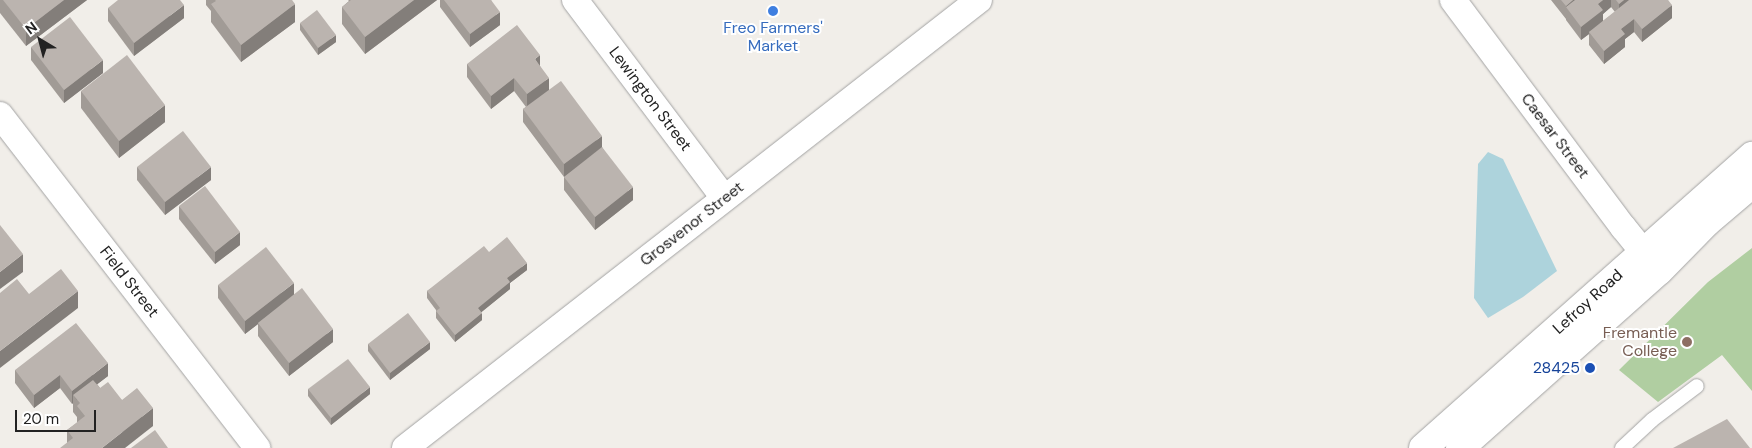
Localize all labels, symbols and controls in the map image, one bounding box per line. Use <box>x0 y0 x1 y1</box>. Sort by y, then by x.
marker: Freo Farmers' Market <box>767 5 779 17</box>
north arrow <box>15 15 65 65</box>
text: N <box>21 18 40 38</box>
place label: Freo Farmers' Market <box>723 18 823 56</box>
street label: Lewington Street <box>605 43 695 155</box>
street label: Caesar Street <box>1517 90 1593 182</box>
street label: Grosvenor Street <box>636 178 748 270</box>
street label: Field Street <box>95 243 163 321</box>
street label: Lefroy Road <box>1549 266 1627 338</box>
place label: Fremantle College <box>1603 323 1677 361</box>
marker: Fremantle College <box>1681 336 1693 348</box>
place label: 28425 <box>1533 358 1580 378</box>
marker: 28425 <box>1584 362 1596 374</box>
scale bar <box>18 400 99 432</box>
text: 20 m <box>23 409 59 429</box>

